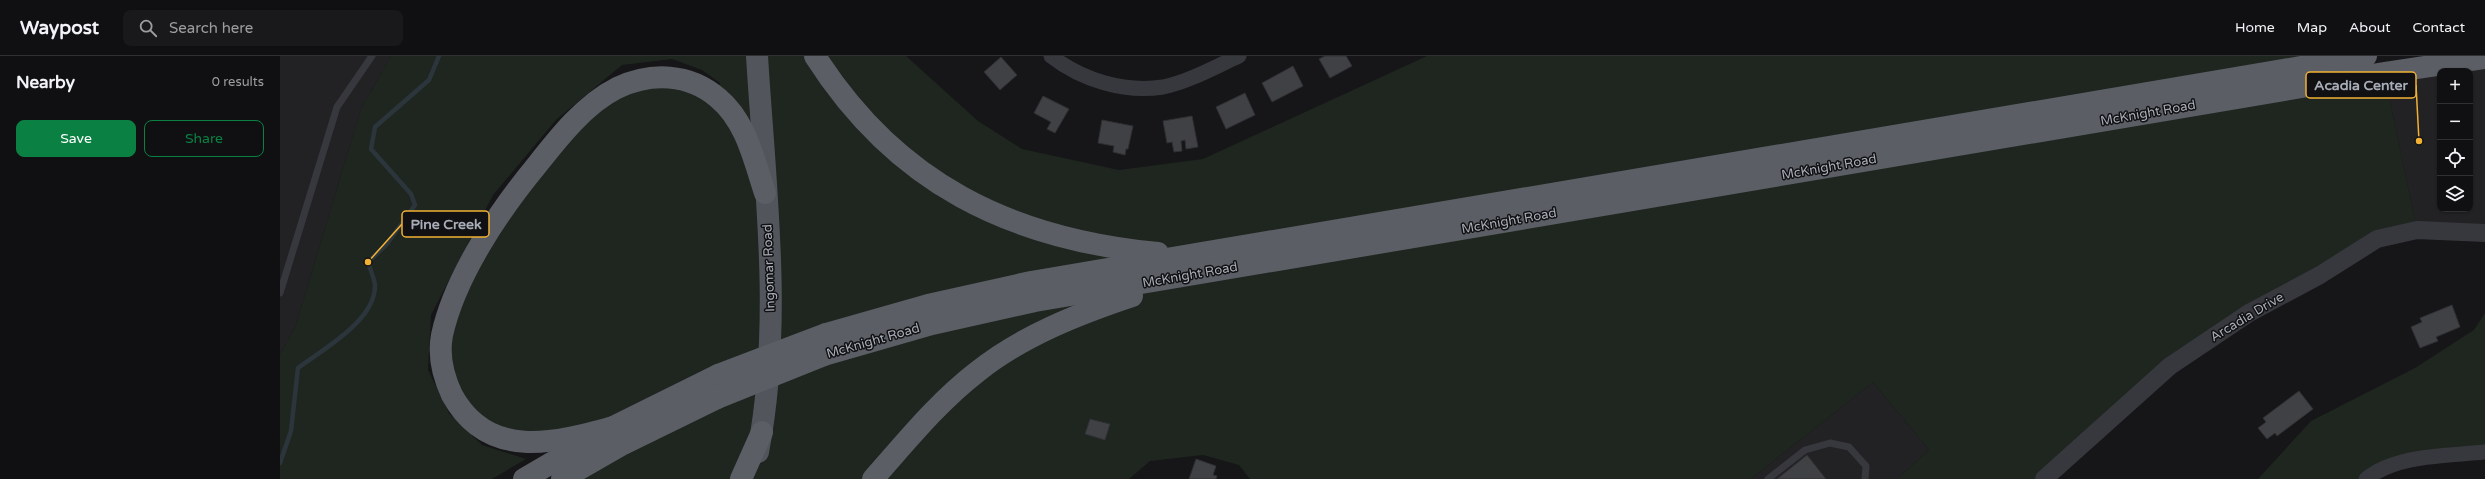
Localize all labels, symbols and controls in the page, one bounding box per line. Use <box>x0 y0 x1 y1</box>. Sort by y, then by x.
search box <box>123 10 403 46</box>
text: Waypost <box>20 17 99 39</box>
icon: search <box>137 17 159 39</box>
text: Search here <box>169 19 253 37</box>
text: Home <box>2235 19 2275 36</box>
text: Map <box>2297 19 2327 36</box>
text: About <box>2349 19 2391 36</box>
text: Contact <box>2413 19 2465 36</box>
map controls <box>2437 68 2473 212</box>
button: + <box>2437 68 2473 104</box>
text: Nearby <box>16 72 75 93</box>
callout: Acadia Center <box>2306 72 2416 98</box>
text: 0 results <box>212 74 264 90</box>
text: Acadia Center <box>2314 77 2409 94</box>
street label: McKnight Road <box>2099 97 2197 129</box>
button: − <box>2437 104 2473 140</box>
button: Save <box>16 120 136 157</box>
button: Share <box>144 120 264 157</box>
button: locate <box>2437 140 2473 176</box>
street label: McKnight Road <box>1780 151 1878 183</box>
button: layers <box>2437 176 2473 212</box>
street label: McKnight Road <box>1460 205 1558 237</box>
callout: Pine Creek <box>402 211 489 237</box>
text: Pine Creek <box>410 216 482 233</box>
street label: Ingomar Road <box>759 224 779 312</box>
street label: McKnight Road <box>1141 259 1239 291</box>
street label: Arcadia Drive <box>2207 289 2287 345</box>
street label: McKnight Road <box>825 320 921 362</box>

